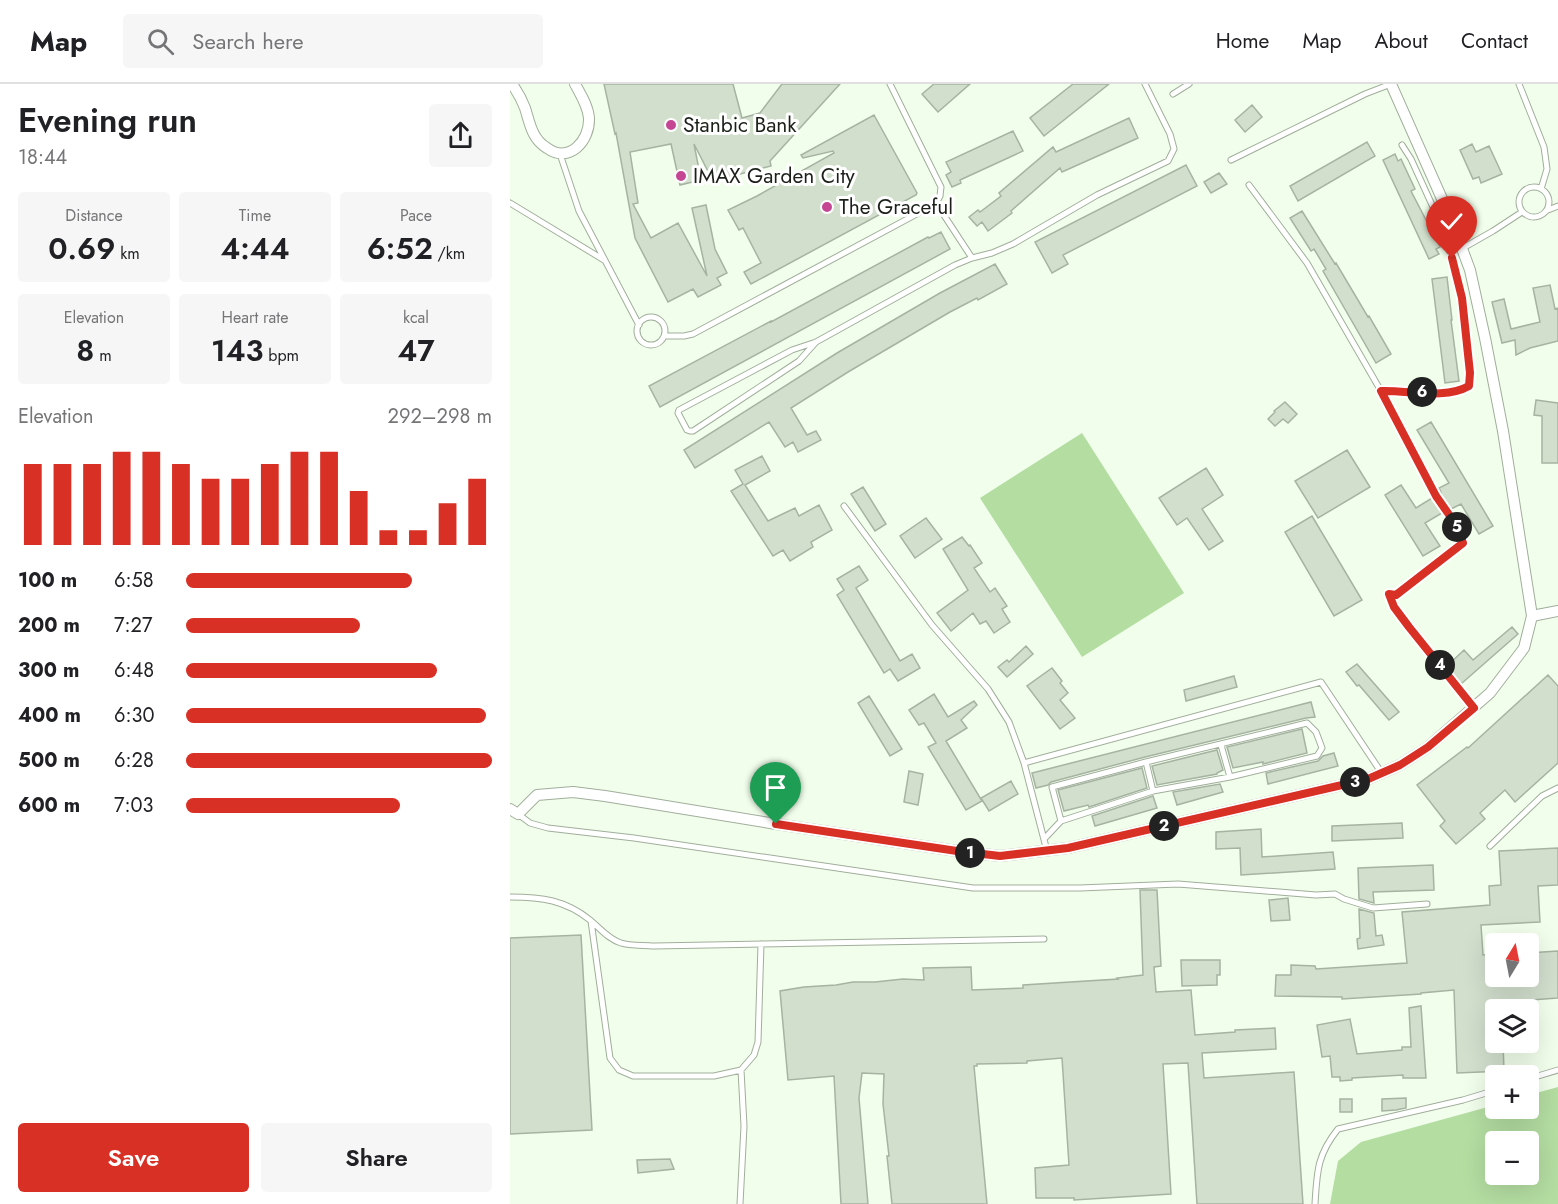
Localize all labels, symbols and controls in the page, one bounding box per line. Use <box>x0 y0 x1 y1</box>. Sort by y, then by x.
search box <box>123 14 543 68</box>
text: Map <box>30 21 87 62</box>
icon: search <box>144 25 177 58</box>
text: Search here <box>192 25 304 57</box>
text: Home <box>1216 26 1269 56</box>
text: Map <box>1302 26 1342 56</box>
text: About <box>1375 26 1428 56</box>
text: Contact <box>1461 26 1528 56</box>
text: Evening run <box>18 97 197 144</box>
button: share <box>429 104 492 167</box>
place label: Stanbic Bank <box>683 110 797 140</box>
marker: Stanbic Bank <box>664 118 678 132</box>
text: 18:44 <box>18 143 67 172</box>
place label: IMAX Garden City <box>693 161 856 191</box>
marker: IMAX Garden City <box>674 169 688 183</box>
place label: The Graceful <box>839 192 953 222</box>
pin <box>1426 196 1477 258</box>
marker: The Graceful <box>820 200 834 214</box>
text: Distance <box>65 204 123 227</box>
text: Time <box>239 204 271 227</box>
text: Pace <box>400 204 432 227</box>
icon: check <box>1435 205 1468 238</box>
text: 0.69 <box>48 227 115 270</box>
text: 4:44 <box>220 227 290 270</box>
text: 6:52 <box>367 227 433 270</box>
text: km <box>115 242 140 265</box>
text: /km <box>433 242 465 265</box>
text: Elevation <box>64 306 124 329</box>
text: Heart rate <box>222 306 288 329</box>
text: kcal <box>403 306 429 329</box>
text: 8 <box>76 329 94 372</box>
text: 143 <box>211 329 263 372</box>
text: 47 <box>397 329 435 372</box>
text: m <box>94 344 112 367</box>
text: bpm <box>263 344 299 367</box>
pin: 6 <box>1407 377 1437 407</box>
text: 6 <box>1417 380 1427 403</box>
text: Elevation <box>18 402 93 431</box>
text: 292–298 m <box>388 402 492 431</box>
pin: 5 <box>1442 512 1472 542</box>
text: 5 <box>1452 515 1462 538</box>
text: 100 m <box>18 566 77 595</box>
text: 6:58 <box>114 566 154 595</box>
text: 200 m <box>18 611 80 640</box>
text: 7:27 <box>114 611 152 640</box>
pin: 4 <box>1425 650 1455 680</box>
text: 4 <box>1434 653 1446 676</box>
text: 300 m <box>18 656 79 685</box>
text: 6:48 <box>114 656 154 685</box>
text: 400 m <box>18 701 81 730</box>
text: 6:30 <box>114 701 154 730</box>
text: 500 m <box>18 746 80 775</box>
text: 6:28 <box>114 746 154 775</box>
pin <box>750 762 801 824</box>
pin: 3 <box>1340 767 1370 797</box>
text: 3 <box>1350 770 1360 793</box>
icon: arrive <box>759 771 792 804</box>
text: 600 m <box>18 791 80 820</box>
text: 7:03 <box>114 791 153 820</box>
pin: 2 <box>1149 811 1179 841</box>
text: 2 <box>1159 814 1169 837</box>
pin: 1 <box>955 838 985 868</box>
text: 1 <box>966 841 974 864</box>
north arrow <box>1485 933 1539 987</box>
map controls <box>1485 933 1539 1185</box>
button: layers <box>1485 999 1539 1053</box>
button: + <box>1485 1065 1539 1119</box>
button: Save <box>18 1123 249 1192</box>
button: Share <box>261 1123 492 1192</box>
button: − <box>1485 1131 1539 1185</box>

